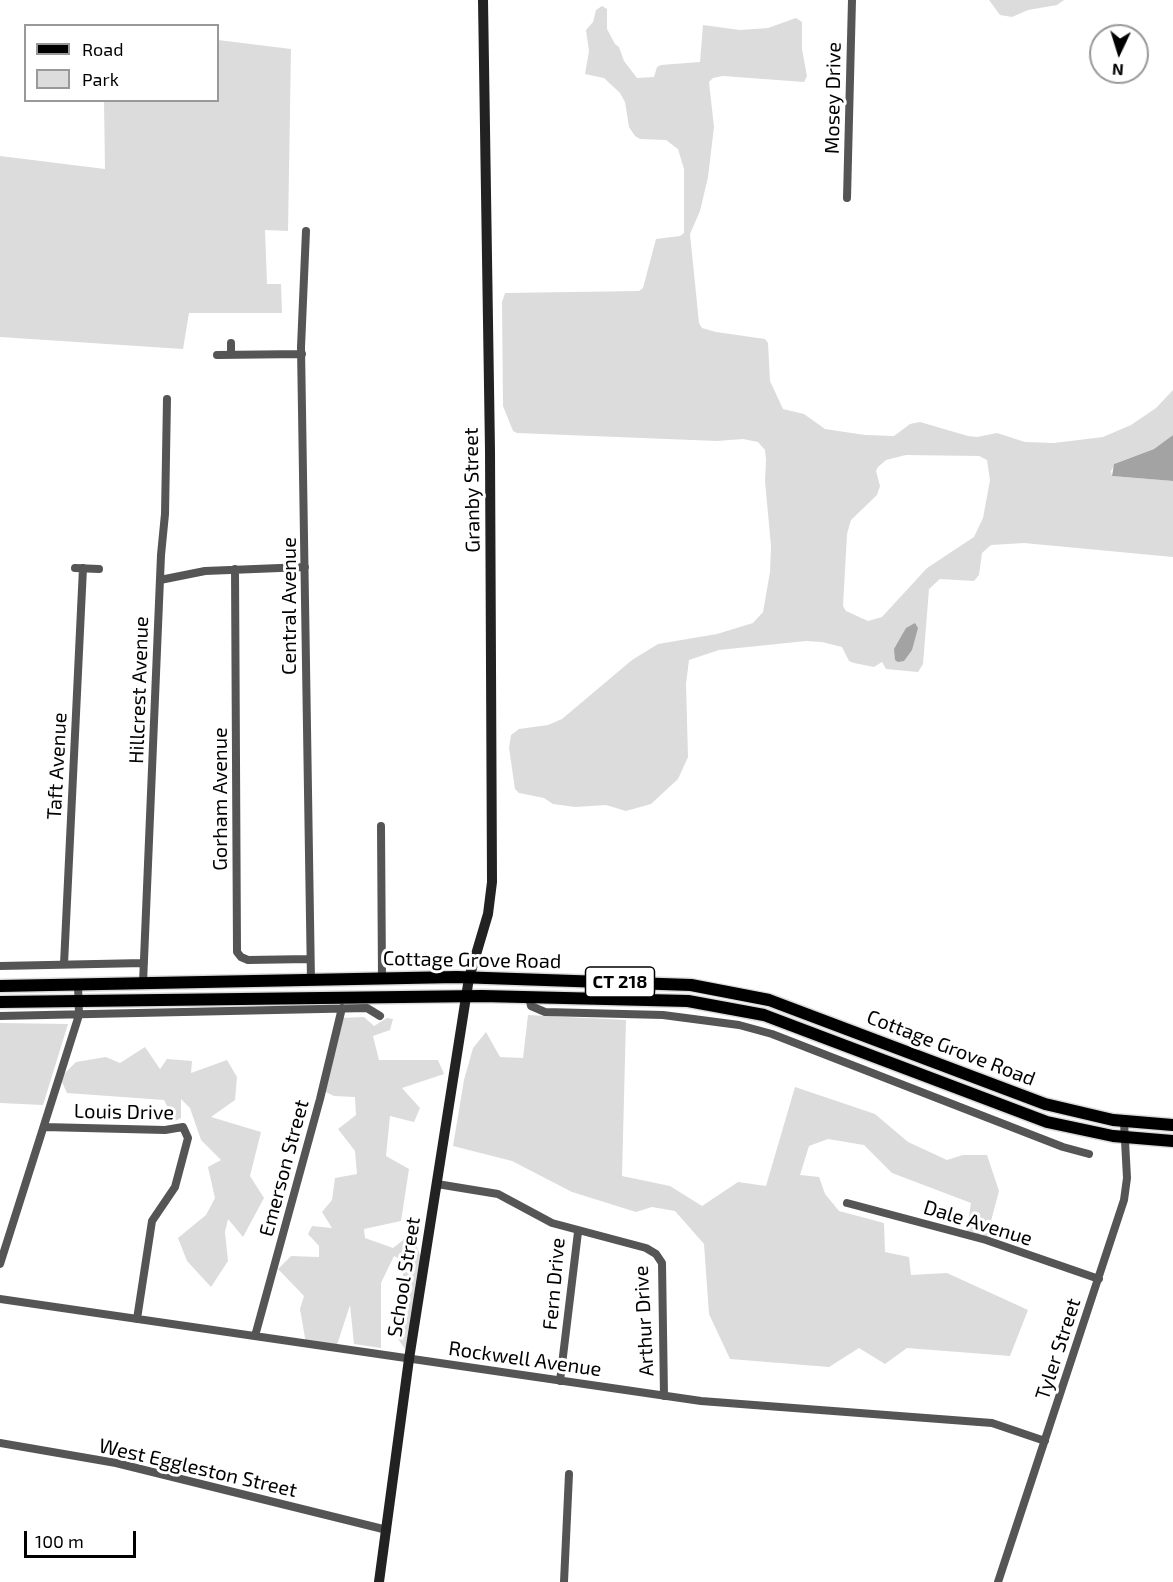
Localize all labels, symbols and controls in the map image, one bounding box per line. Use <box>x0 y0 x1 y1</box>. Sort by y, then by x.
legend <box>24 24 219 102</box>
north arrow <box>1089 24 1149 84</box>
text: Road <box>82 38 123 60</box>
street label: Mosey Drive <box>820 42 846 154</box>
text: N <box>1111 61 1124 80</box>
text: Park <box>82 68 119 90</box>
street label: Granby Street <box>459 427 485 553</box>
street label: Central Avenue <box>277 537 301 675</box>
street label: Hillcrest Avenue <box>124 616 154 764</box>
street label: Taft Avenue <box>42 712 72 820</box>
street label: Gorham Avenue <box>208 727 232 871</box>
street label: Cottage Grove Road <box>383 946 561 974</box>
road number: CT 218 <box>586 967 654 997</box>
street label: Cottage Grove Road <box>863 1005 1039 1091</box>
street label: Emerson Street <box>254 1097 314 1239</box>
street label: Louis Drive <box>74 1099 174 1125</box>
street label: Dale Avenue <box>921 1195 1035 1251</box>
street label: School Street <box>383 1215 425 1339</box>
street label: Fern Drive <box>538 1237 570 1331</box>
street label: Arthur Drive <box>629 1265 659 1377</box>
street label: Tyler Street <box>1030 1295 1086 1403</box>
street label: Rockwell Avenue <box>447 1336 603 1382</box>
street label: West Eggleston Street <box>97 1434 299 1502</box>
scale bar <box>27 1519 140 1557</box>
text: 100 m <box>35 1530 84 1552</box>

